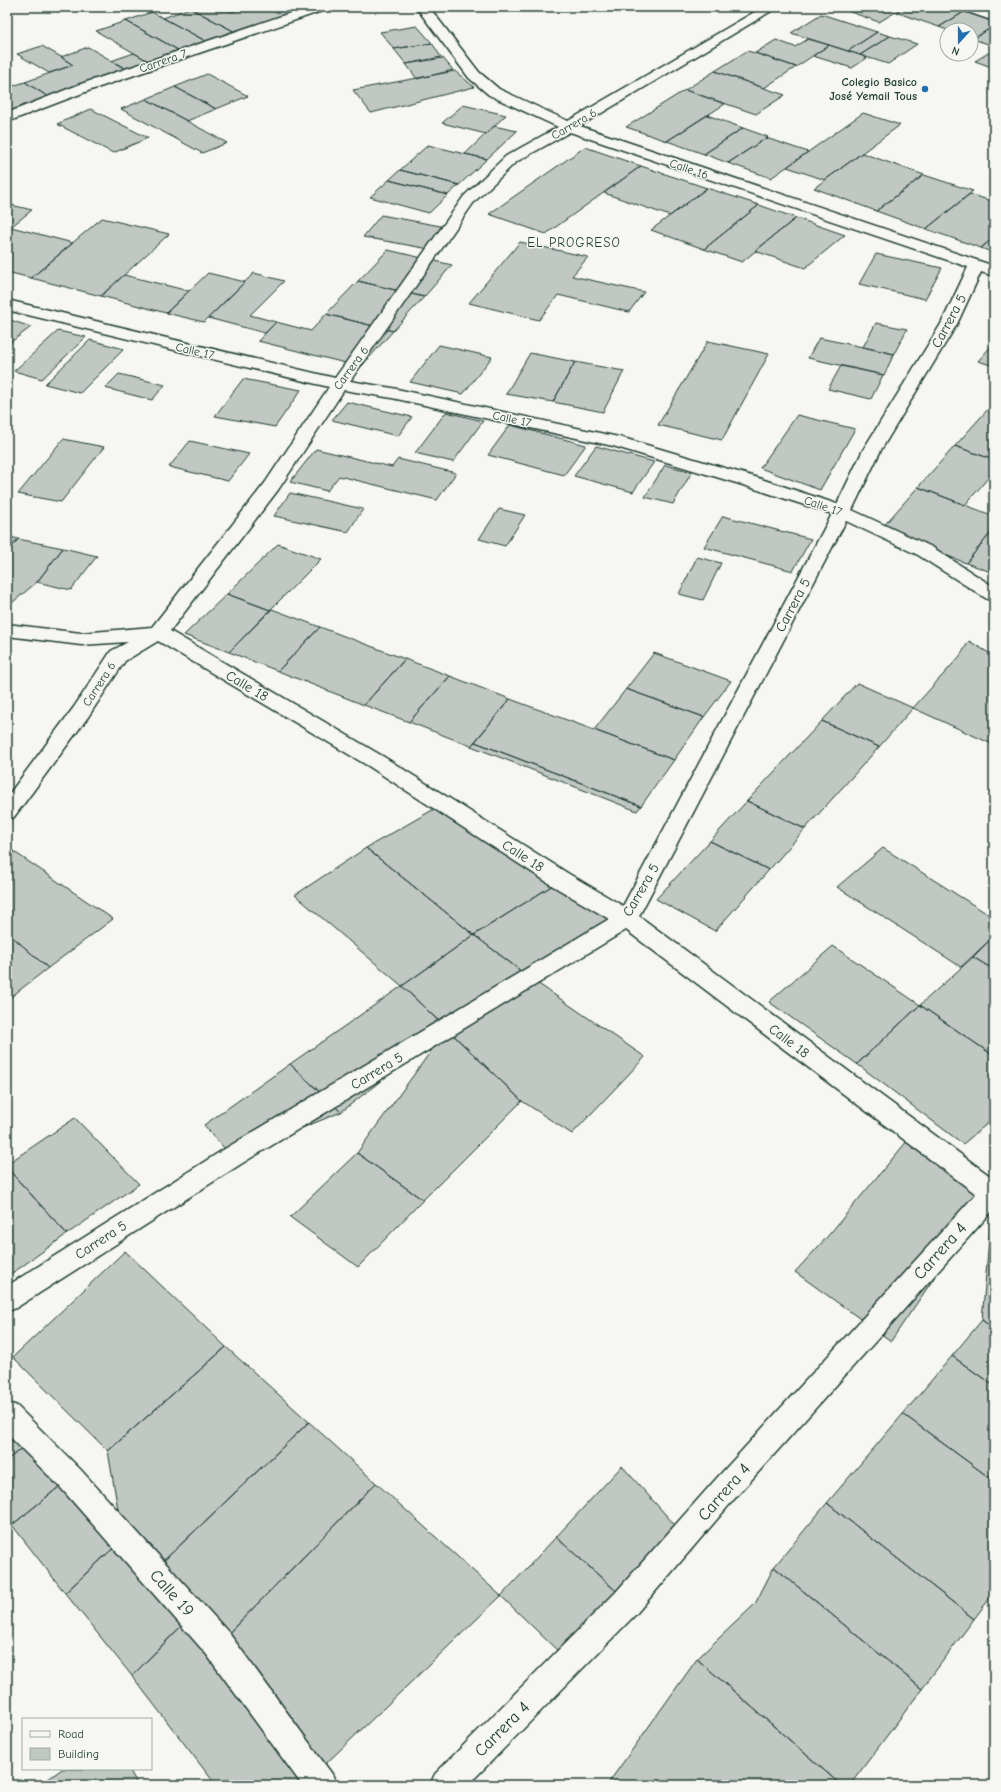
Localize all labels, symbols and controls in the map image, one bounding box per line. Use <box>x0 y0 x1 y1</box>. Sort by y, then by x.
north arrow <box>939 22 979 62</box>
text: N <box>950 44 961 58</box>
street label: Carrera 7 <box>137 46 189 76</box>
place label: Colegio Basico José Yemail Tous <box>829 75 917 103</box>
marker: Colegio Basico José Yemail Tous <box>920 84 930 94</box>
street label: Carrera 6 <box>549 105 599 143</box>
street label: Calle 16 <box>668 156 710 182</box>
district label: EL PROGRESO <box>527 235 621 250</box>
street label: Carrera 5 <box>928 291 970 351</box>
street label: Calle 17 <box>174 340 216 362</box>
street label: Carrera 6 <box>331 344 371 392</box>
street label: Calle 17 <box>491 408 533 430</box>
street label: Calle 17 <box>802 493 844 519</box>
street label: Carrera 5 <box>772 575 814 635</box>
street label: Carrera 6 <box>79 659 119 709</box>
street label: Calle 18 <box>223 667 271 705</box>
street label: Calle 18 <box>499 836 547 876</box>
street label: Carrera 5 <box>619 860 663 920</box>
street label: Calle 18 <box>765 1020 813 1062</box>
street label: Carrera 5 <box>348 1049 406 1093</box>
street label: Carrera 5 <box>72 1217 130 1263</box>
street label: Carrera 4 <box>910 1219 970 1283</box>
street label: Carrera 4 <box>694 1459 754 1525</box>
street label: Calle 19 <box>146 1566 198 1620</box>
street label: Carrera 4 <box>471 1698 533 1760</box>
legend <box>22 1718 152 1770</box>
text: Road <box>58 1727 84 1741</box>
text: Building <box>58 1747 99 1761</box>

